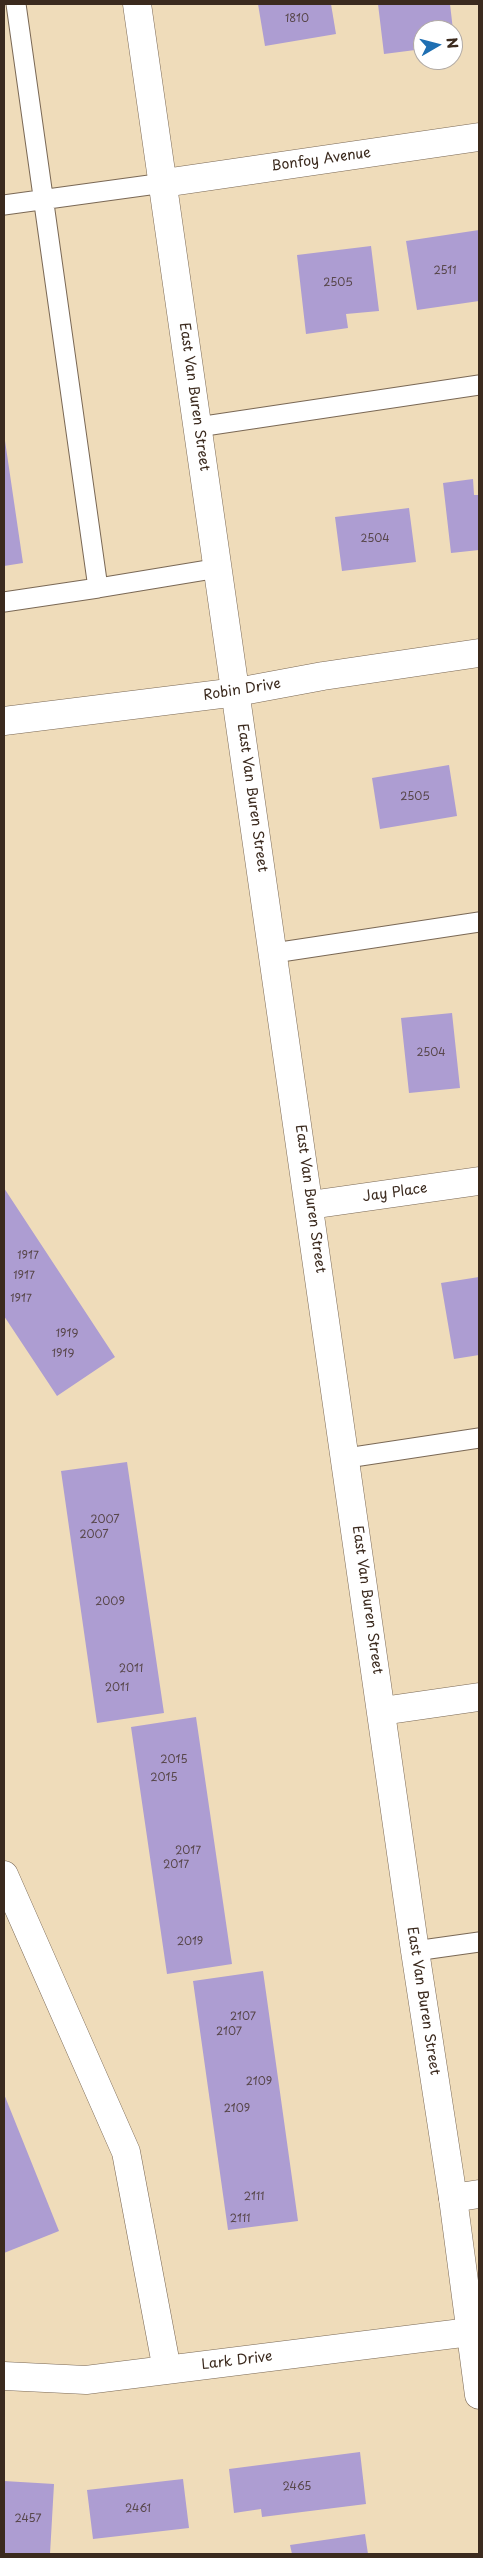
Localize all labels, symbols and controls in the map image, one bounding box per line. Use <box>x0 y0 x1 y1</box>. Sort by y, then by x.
house number: 1810 <box>285 12 309 26</box>
north arrow <box>413 20 463 70</box>
text: N <box>441 36 464 50</box>
street label: Bonfoy Avenue <box>270 145 372 175</box>
house number: 2511 <box>433 264 457 278</box>
house number: 2505 <box>323 276 353 290</box>
street label: East Van Buren Street <box>175 322 213 472</box>
house number: 2504 <box>360 532 390 546</box>
street label: Robin Drive <box>202 676 282 704</box>
street label: East Van Buren Street <box>233 723 271 873</box>
house number: 2505 <box>400 790 430 804</box>
house number: 2504 <box>416 1046 446 1060</box>
street label: East Van Buren Street <box>291 1124 329 1274</box>
street label: Jay Place <box>362 1180 428 1206</box>
house number: 1917 <box>17 1249 39 1263</box>
house number: 1917 <box>13 1269 35 1283</box>
house number: 1917 <box>10 1292 32 1306</box>
house number: 1919 <box>56 1327 78 1341</box>
house number: 1919 <box>52 1347 74 1361</box>
house number: 2007 <box>90 1513 120 1527</box>
street label: East Van Buren Street <box>348 1525 386 1675</box>
house number: 2007 <box>79 1528 109 1542</box>
house number: 2009 <box>95 1595 125 1609</box>
house number: 2011 <box>119 1662 143 1676</box>
house number: 2011 <box>105 1681 129 1695</box>
house number: 2015 <box>160 1753 188 1767</box>
house number: 2015 <box>150 1771 178 1785</box>
house number: 2017 <box>175 1844 201 1858</box>
house number: 2017 <box>163 1858 189 1872</box>
street label: East Van Buren Street <box>403 1926 443 2076</box>
house number: 2019 <box>177 1935 203 1949</box>
house number: 2107 <box>230 2010 256 2024</box>
house number: 2107 <box>216 2025 242 2039</box>
house number: 2109 <box>246 2075 272 2089</box>
house number: 2109 <box>224 2102 250 2116</box>
house number: 2111 <box>244 2190 264 2204</box>
house number: 2111 <box>230 2212 250 2226</box>
street label: Lark Drive <box>201 2348 273 2374</box>
house number: 2465 <box>283 2480 311 2494</box>
house number: 2461 <box>125 2502 151 2516</box>
house number: 2457 <box>14 2512 42 2526</box>

